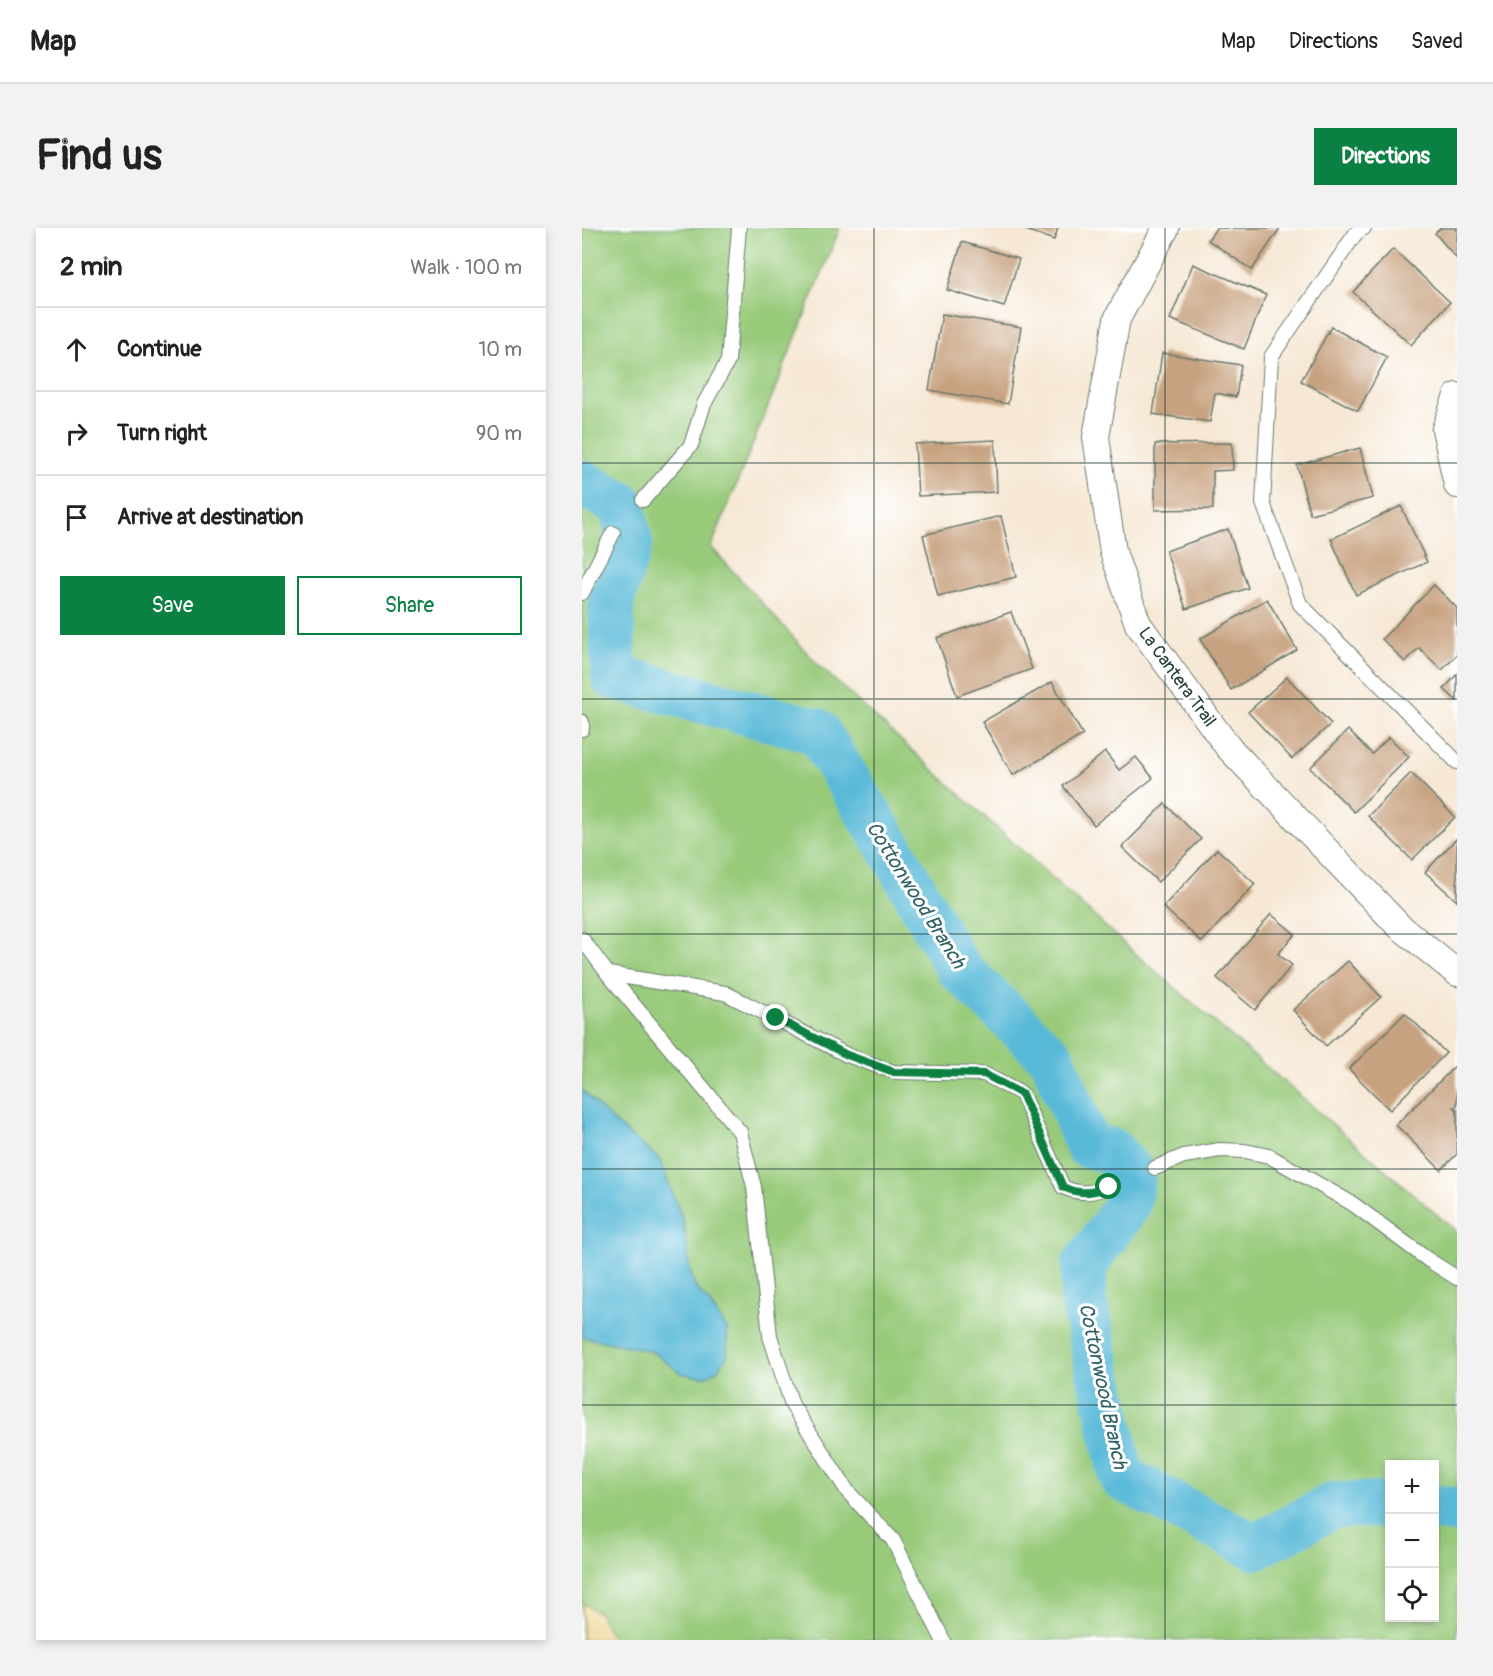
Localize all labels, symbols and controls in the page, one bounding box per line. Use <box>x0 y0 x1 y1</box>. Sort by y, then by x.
text: Map <box>30 24 76 59</box>
text: Map <box>1221 28 1256 55</box>
text: Directions <box>1289 28 1378 55</box>
text: Saved <box>1411 28 1463 55</box>
button: Directions <box>1314 128 1457 185</box>
text: Find us <box>36 130 162 182</box>
text: 2 min <box>60 251 122 283</box>
text: Walk · 100 m <box>410 255 522 280</box>
icon: ahead <box>60 333 93 366</box>
text: Continue <box>117 335 201 363</box>
text: 10 m <box>478 337 522 362</box>
icon: right <box>60 417 93 450</box>
text: Turn right <box>117 419 207 447</box>
text: 90 m <box>476 421 522 446</box>
icon: arrive <box>60 501 93 534</box>
text: Arrive at destination <box>117 503 303 531</box>
button: Save <box>60 576 285 635</box>
button: Share <box>297 576 522 635</box>
street label: La Cantera Trail <box>1133 623 1221 731</box>
water label: Cottonwood Branch <box>861 817 972 974</box>
route end <box>762 1004 788 1030</box>
route start <box>1095 1173 1121 1199</box>
water label: Cottonwood Branch <box>1073 1301 1133 1472</box>
map controls <box>1385 1460 1439 1622</box>
button: + <box>1385 1460 1439 1514</box>
button: − <box>1385 1514 1439 1568</box>
button: locate <box>1385 1568 1439 1622</box>

